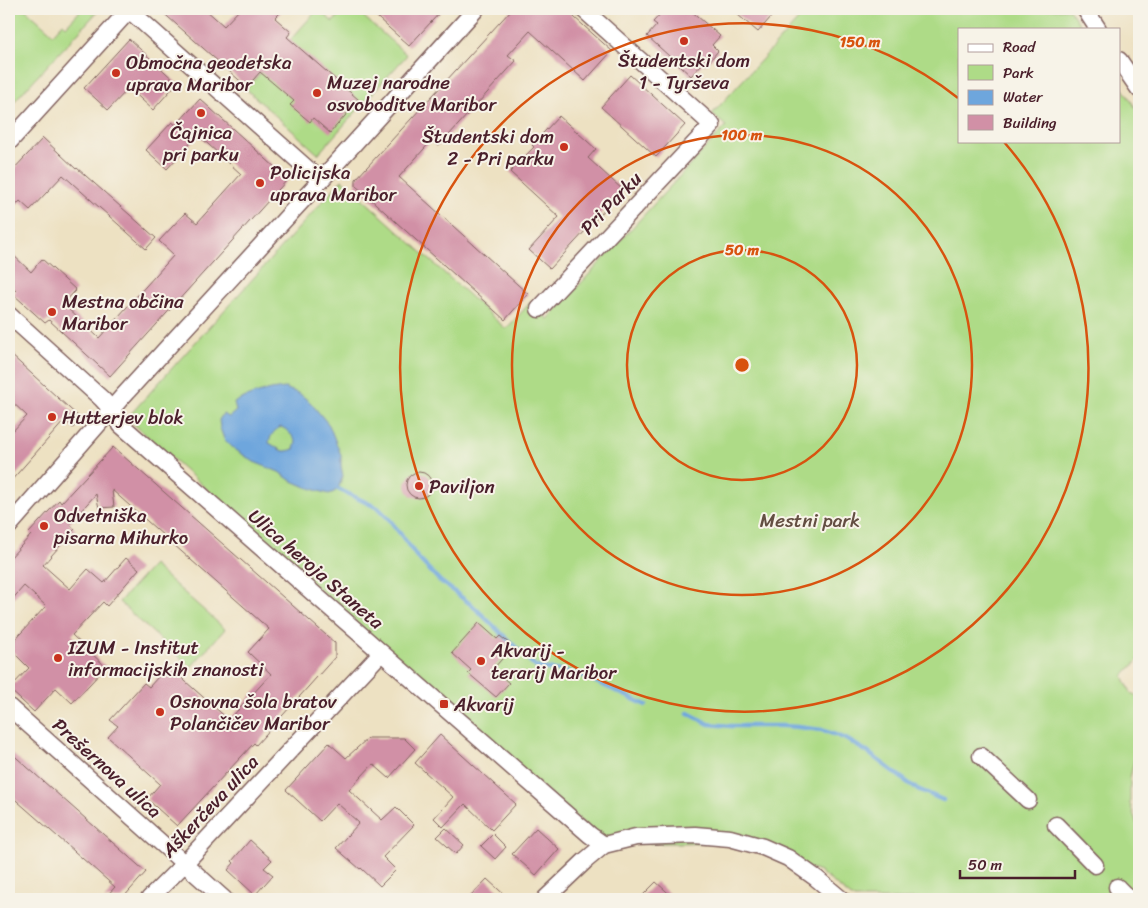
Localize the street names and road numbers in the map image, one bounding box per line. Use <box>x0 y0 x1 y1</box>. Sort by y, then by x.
street label: Pri Parku <box>572 163 650 243</box>
street label: Ulica heroja Staneta <box>240 500 392 638</box>
street label: Prešernova ulica <box>45 709 170 827</box>
street label: Aškerčeva ulica <box>152 746 267 866</box>

